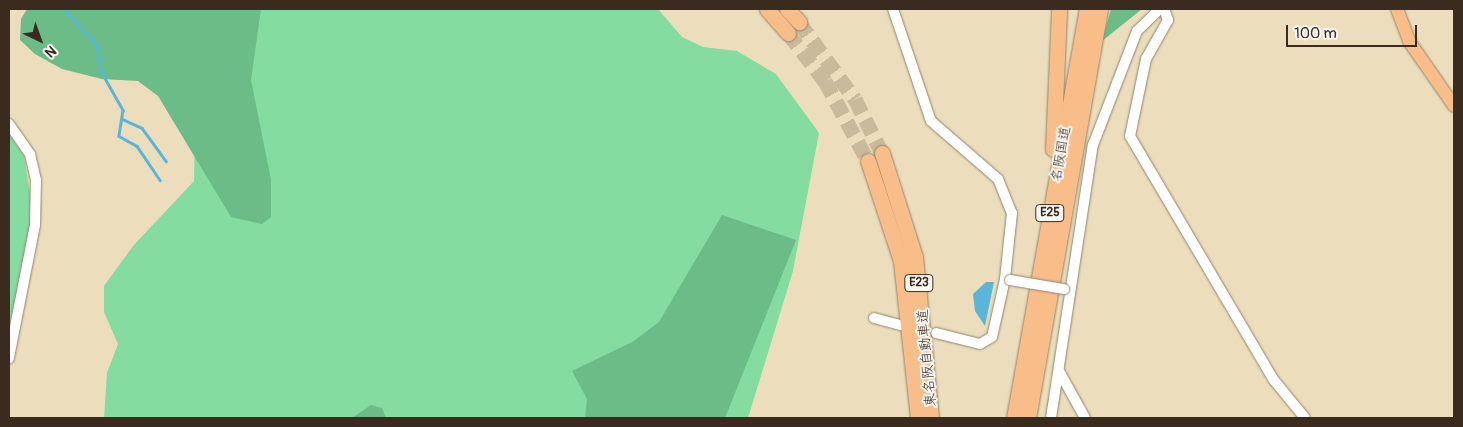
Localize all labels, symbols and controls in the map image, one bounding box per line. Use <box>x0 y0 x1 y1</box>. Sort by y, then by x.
north arrow <box>15 15 65 65</box>
scale bar <box>1288 15 1419 47</box>
text: 100 m <box>1294 24 1337 43</box>
text: N <box>41 42 60 61</box>
street label: 名阪国道 <box>1048 125 1074 183</box>
road number: E25 <box>1035 204 1065 222</box>
road number: E23 <box>904 274 934 292</box>
street label: 東名阪自動車道 <box>914 308 940 408</box>

